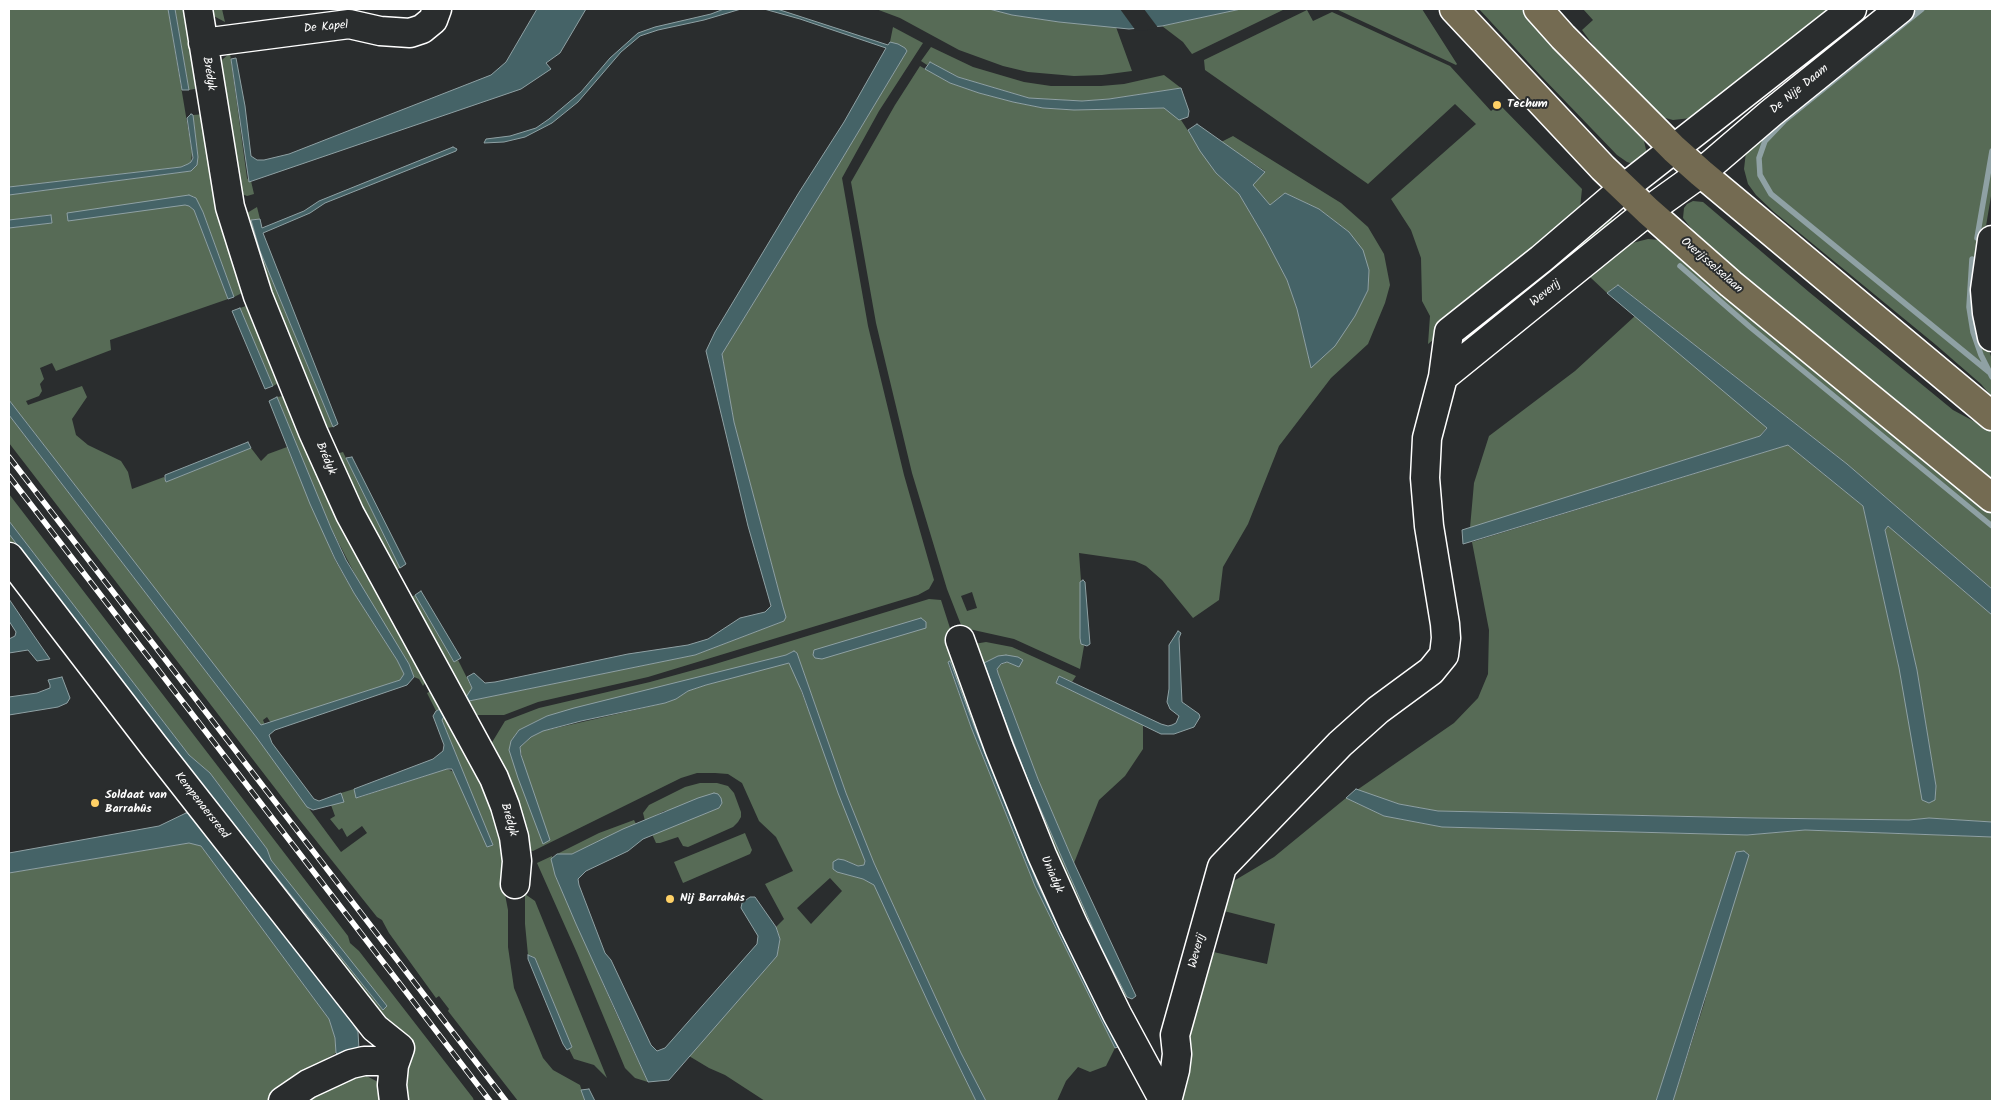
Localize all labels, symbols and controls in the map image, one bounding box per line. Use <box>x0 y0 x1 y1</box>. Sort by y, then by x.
street label: De Kapel <box>303 19 349 37</box>
street label: Brédyk <box>198 56 218 92</box>
street label: De Nije Daam <box>1768 62 1832 118</box>
place label: Techum <box>1507 98 1548 112</box>
marker: Techum <box>1491 99 1503 111</box>
street label: Overijsselselaan <box>1677 235 1745 297</box>
street label: Weverij <box>1528 277 1564 311</box>
street label: Brédyk <box>312 440 338 478</box>
street label: Kempenaersreed <box>171 770 231 842</box>
place label: Soldaat van Barrahûs <box>105 789 167 817</box>
marker: Soldaat van Barrahûs <box>89 797 101 809</box>
street label: Brédyk <box>496 802 520 838</box>
street label: Uniadyk <box>1036 854 1066 896</box>
place label: Nij Barrahûs <box>680 892 745 906</box>
marker: Nij Barrahûs <box>664 893 676 905</box>
street label: Weverij <box>1186 932 1210 970</box>

